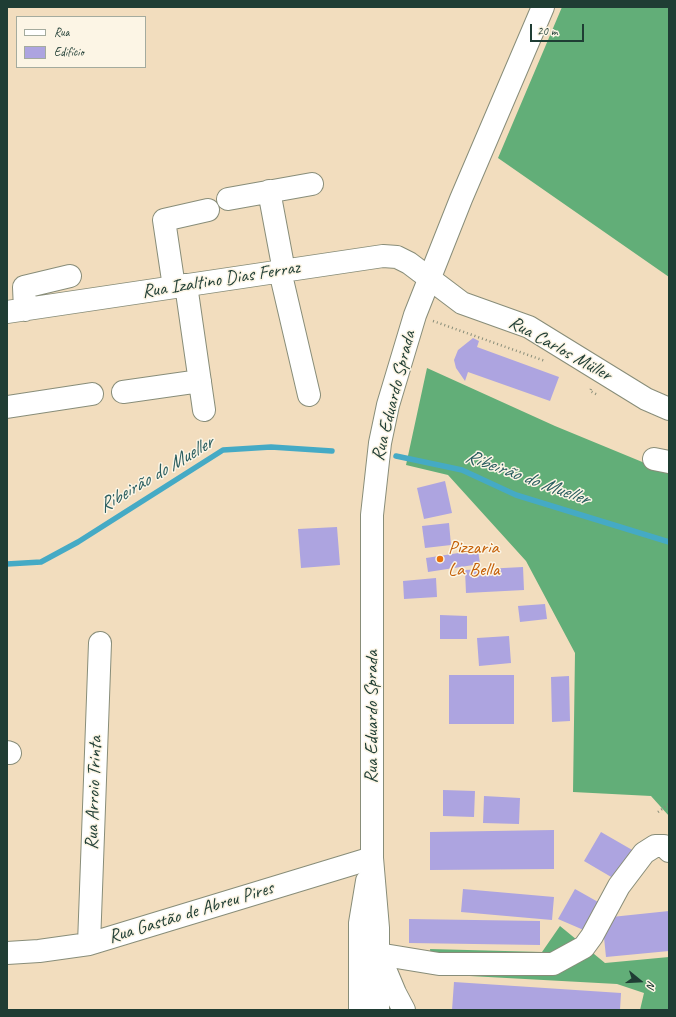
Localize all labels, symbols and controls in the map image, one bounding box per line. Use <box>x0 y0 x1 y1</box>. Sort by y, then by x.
legend <box>16 16 146 68</box>
scale bar <box>532 16 586 42</box>
text: 20 m <box>537 23 557 39</box>
text: Rua <box>54 24 69 40</box>
text: Edifício <box>54 44 84 60</box>
street label: Rua Izaltino Dias Ferraz <box>141 256 301 304</box>
street label: Rua Carlos Müller <box>505 311 615 387</box>
street label: Rua Eduardo Sprada <box>367 329 421 463</box>
water label: Ribeirão do Mueller <box>94 431 218 519</box>
water label: Ribeirão do Mueller <box>462 445 592 511</box>
place label: Pizzaria La Bella <box>448 537 499 581</box>
marker: Pizzaria La Bella <box>435 554 445 564</box>
street label: Rua Eduardo Sprada <box>361 650 383 784</box>
street label: Rua Arroio Trinta <box>81 736 107 850</box>
street label: Rua Gastão de Abreu Pires <box>106 877 276 949</box>
north arrow <box>620 961 660 1001</box>
text: N <box>644 979 659 990</box>

